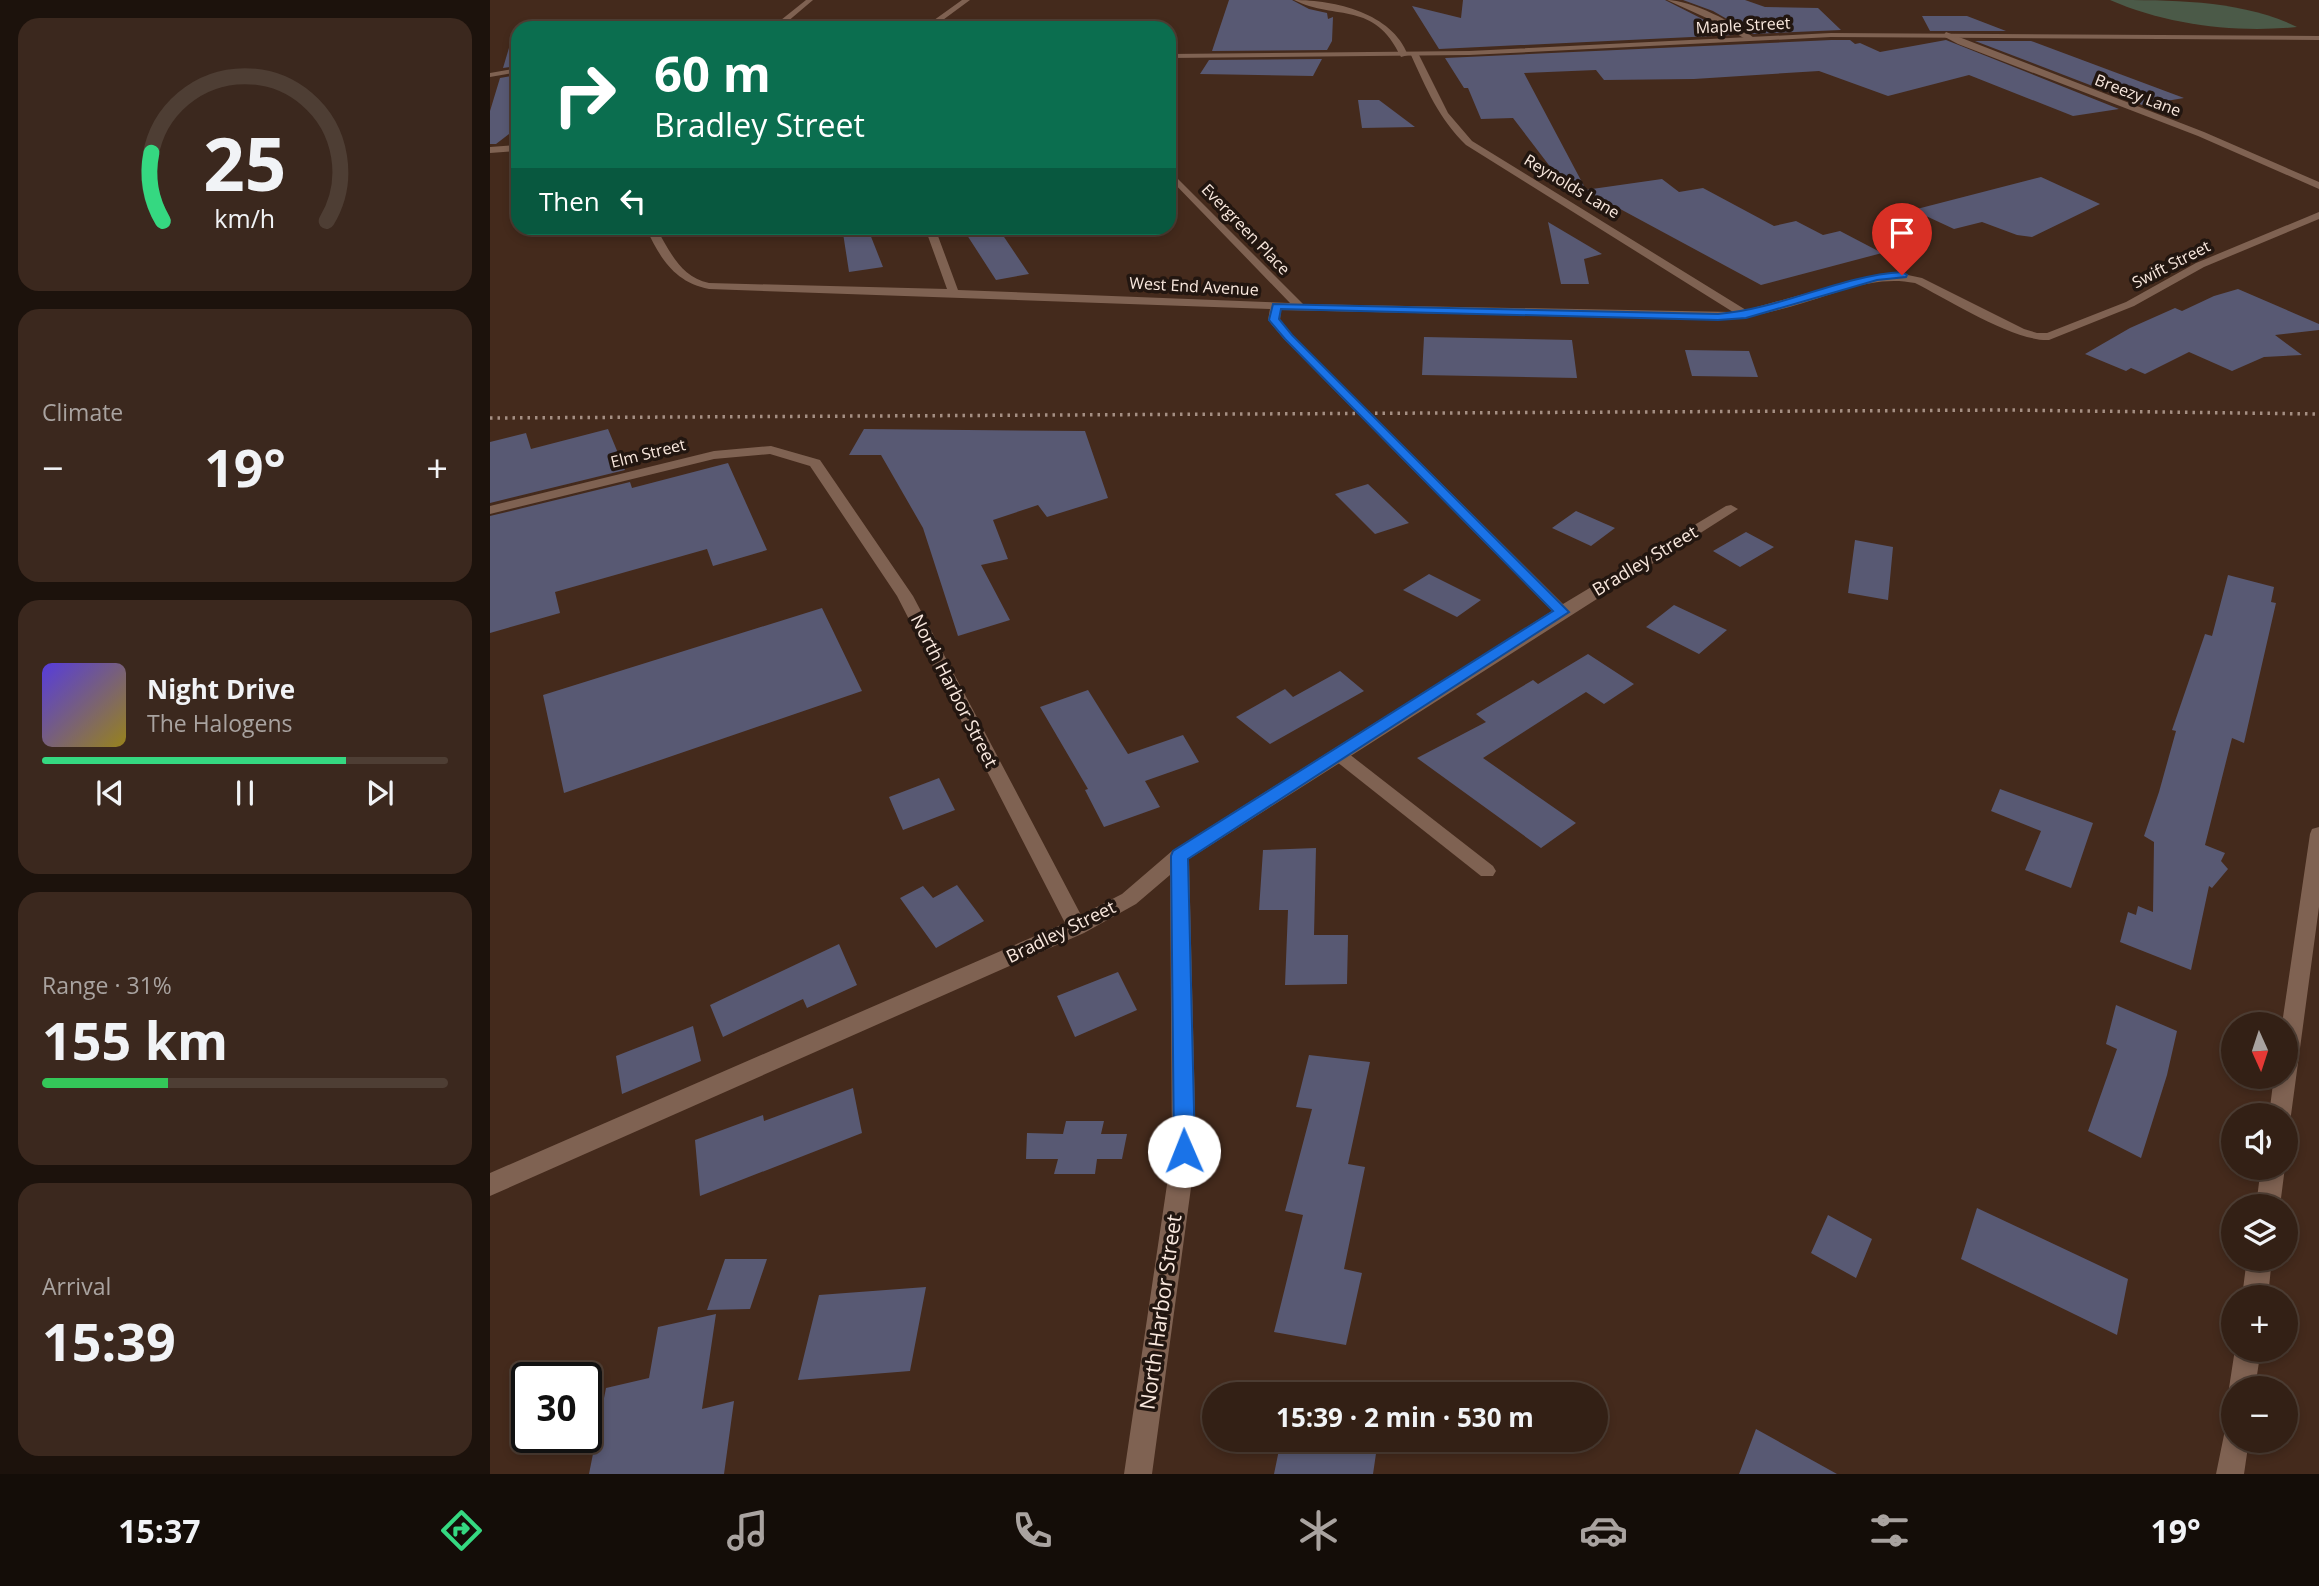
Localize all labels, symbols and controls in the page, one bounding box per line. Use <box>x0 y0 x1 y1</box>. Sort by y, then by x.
street label: Maple Street <box>1695 12 1791 38</box>
text: 60 m <box>654 40 771 106</box>
icon: right <box>539 49 630 140</box>
street label: Breezy Lane <box>2092 69 2184 121</box>
text: Bradley Street <box>654 103 865 146</box>
text: 25 <box>203 113 287 212</box>
street label: Reynolds Lane <box>1520 149 1624 223</box>
street label: Evergreen Place <box>1197 179 1295 279</box>
icon: left <box>614 182 652 220</box>
text: Then <box>539 183 600 219</box>
text: km/h <box>215 200 275 234</box>
pin <box>1872 203 1932 275</box>
icon: arrive <box>1883 214 1921 252</box>
street label: Swift Street <box>2128 235 2214 293</box>
street label: West End Avenue <box>1129 272 1259 300</box>
text: Climate <box>42 396 123 428</box>
text: 19° <box>204 431 286 502</box>
street label: Elm Street <box>608 433 688 473</box>
text: − <box>42 441 64 493</box>
text: + <box>426 441 448 493</box>
street label: Bradley Street <box>1587 519 1702 601</box>
street label: North Harbor Street <box>906 610 1004 771</box>
text: Night Drive <box>147 671 295 707</box>
text: The Halogens <box>147 707 293 739</box>
icon: previous <box>91 774 129 812</box>
icon: pause <box>226 774 264 812</box>
icon: next <box>361 774 399 812</box>
street label: Bradley Street <box>1002 894 1119 968</box>
text: Range · 31% <box>42 969 172 1001</box>
text: 155 km <box>42 1004 228 1075</box>
north arrow <box>2221 1012 2298 1088</box>
map controls <box>2221 1012 2298 1453</box>
button: sound <box>2221 1103 2298 1180</box>
position arrow <box>1147 1114 1221 1188</box>
button: layers <box>2221 1194 2298 1271</box>
street label: North Harbor Street <box>1132 1212 1188 1411</box>
text: Arrival <box>42 1270 111 1302</box>
button: + <box>2221 1285 2298 1362</box>
text: 15:39 <box>42 1305 176 1376</box>
speed limit sign: 30 <box>511 1362 602 1453</box>
button: − <box>2221 1376 2298 1453</box>
text: 15:39 · 2 min · 530 m <box>1276 1399 1534 1435</box>
icon: directions <box>437 1506 486 1555</box>
icon: music <box>723 1506 772 1555</box>
icon: phone <box>1008 1506 1057 1555</box>
icon: climate <box>1294 1506 1343 1555</box>
icon: car <box>1579 1506 1628 1555</box>
icon: filters <box>1865 1506 1914 1555</box>
text: 15:37 <box>118 1509 201 1552</box>
text: 19° <box>2150 1509 2201 1552</box>

